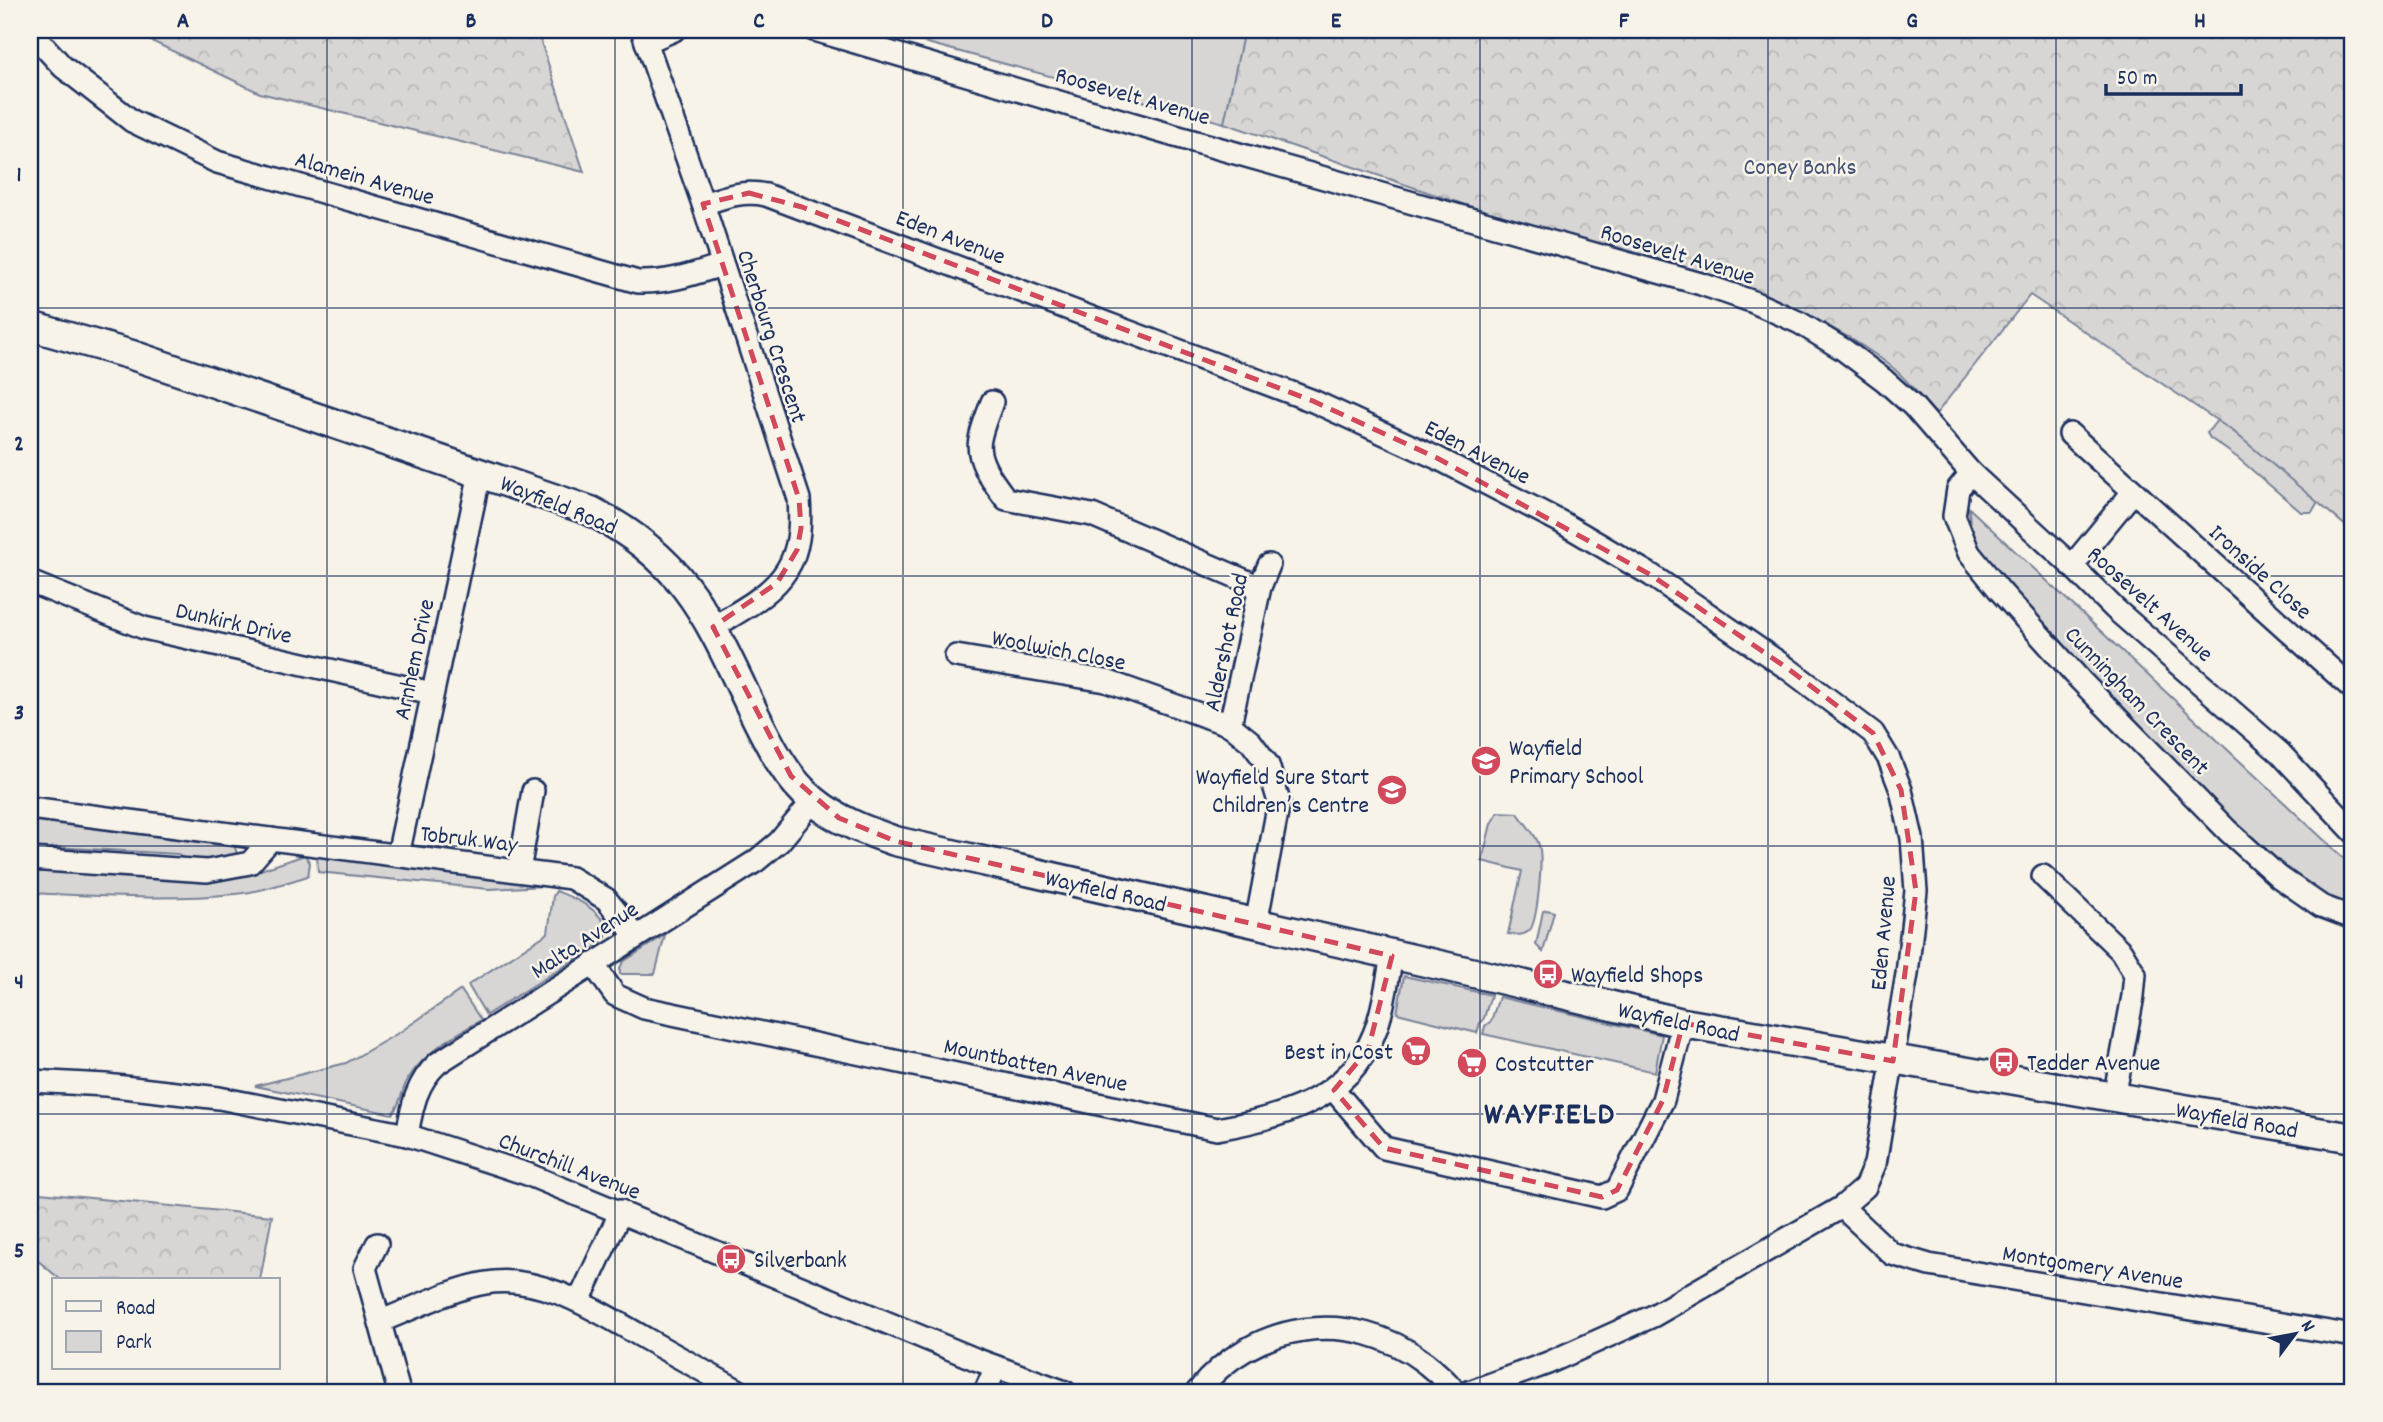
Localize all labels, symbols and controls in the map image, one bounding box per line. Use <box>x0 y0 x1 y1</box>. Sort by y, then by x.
text: A <box>177 6 189 39</box>
text: B <box>466 6 477 39</box>
text: C <box>753 6 765 39</box>
text: D <box>1041 6 1053 39</box>
text: E <box>1331 6 1342 39</box>
text: F <box>1619 6 1630 39</box>
text: G <box>1906 6 1918 39</box>
text: H <box>2194 6 2206 39</box>
scale bar <box>2106 52 2241 96</box>
street label: Roosevelt Avenue <box>1051 59 1214 136</box>
text: 50 m <box>2117 65 2157 95</box>
street label: Alamein Avenue <box>290 144 438 216</box>
park label: Coney Banks <box>1743 152 1857 186</box>
text: 1 <box>16 160 22 193</box>
street label: Eden Avenue <box>890 202 1010 275</box>
street label: Roosevelt Avenue <box>1596 216 1759 296</box>
street label: Cherbourg Crescent <box>726 246 814 428</box>
street label: Eden Avenue <box>1418 412 1536 495</box>
text: 2 <box>14 429 24 462</box>
street label: Wayfield Road <box>494 468 622 546</box>
street label: Ironside Close <box>2200 517 2318 629</box>
street label: Roosevelt Avenue <box>2078 539 2220 671</box>
street label: Aldershot Road <box>1197 570 1259 715</box>
street label: Dunkirk Drive <box>172 595 295 655</box>
street label: Arnhem Drive <box>387 596 445 723</box>
street label: Cunningham Crescent <box>2055 620 2216 785</box>
street label: Woolwich Close <box>989 622 1128 682</box>
text: 3 <box>14 698 24 731</box>
place label: Wayfield Primary School <box>1509 733 1644 795</box>
school or university icon: Wayfield Primary School <box>1469 744 1503 778</box>
place label: Wayfield Sure Start Children’s Centre <box>1196 762 1369 824</box>
school or university icon: Wayfield Sure Start Children’s Centre <box>1375 773 1409 807</box>
street label: Tobruk Way <box>418 818 521 864</box>
street label: Wayfield Road <box>1041 862 1169 923</box>
street label: Eden Avenue <box>1863 875 1907 992</box>
street label: Malta Avenue <box>525 894 646 989</box>
bus stop icon: Wayfield Shops <box>1531 957 1565 991</box>
place label: Wayfield Shops <box>1571 960 1703 994</box>
text: 4 <box>14 967 24 1000</box>
street label: Wayfield Road <box>1614 994 1742 1053</box>
street label: Mountbatten Avenue <box>940 1031 1130 1103</box>
supermarket icon: Best in Cost <box>1399 1034 1433 1068</box>
place label: Best in Cost <box>1284 1037 1393 1071</box>
bus stop icon: Tedder Avenue <box>1987 1045 2021 1079</box>
supermarket icon: Costcutter <box>1455 1046 1489 1080</box>
place label: Tedder Avenue <box>2027 1048 2160 1082</box>
place label: Costcutter <box>1495 1049 1594 1083</box>
district label: WAYFIELD <box>1484 1094 1616 1140</box>
street label: Wayfield Road <box>2173 1094 2300 1149</box>
street label: Churchill Avenue <box>493 1125 645 1210</box>
text: 5 <box>14 1236 24 1269</box>
street label: Montgomery Avenue <box>2000 1238 2185 1300</box>
bus stop icon: Silverbank <box>714 1242 748 1276</box>
place label: Silverbank <box>754 1245 847 1279</box>
legend <box>52 1278 280 1370</box>
text: Road <box>116 1295 155 1325</box>
north arrow <box>2260 1300 2330 1370</box>
text: N <box>2293 1316 2320 1338</box>
text: Park <box>116 1329 152 1359</box>

